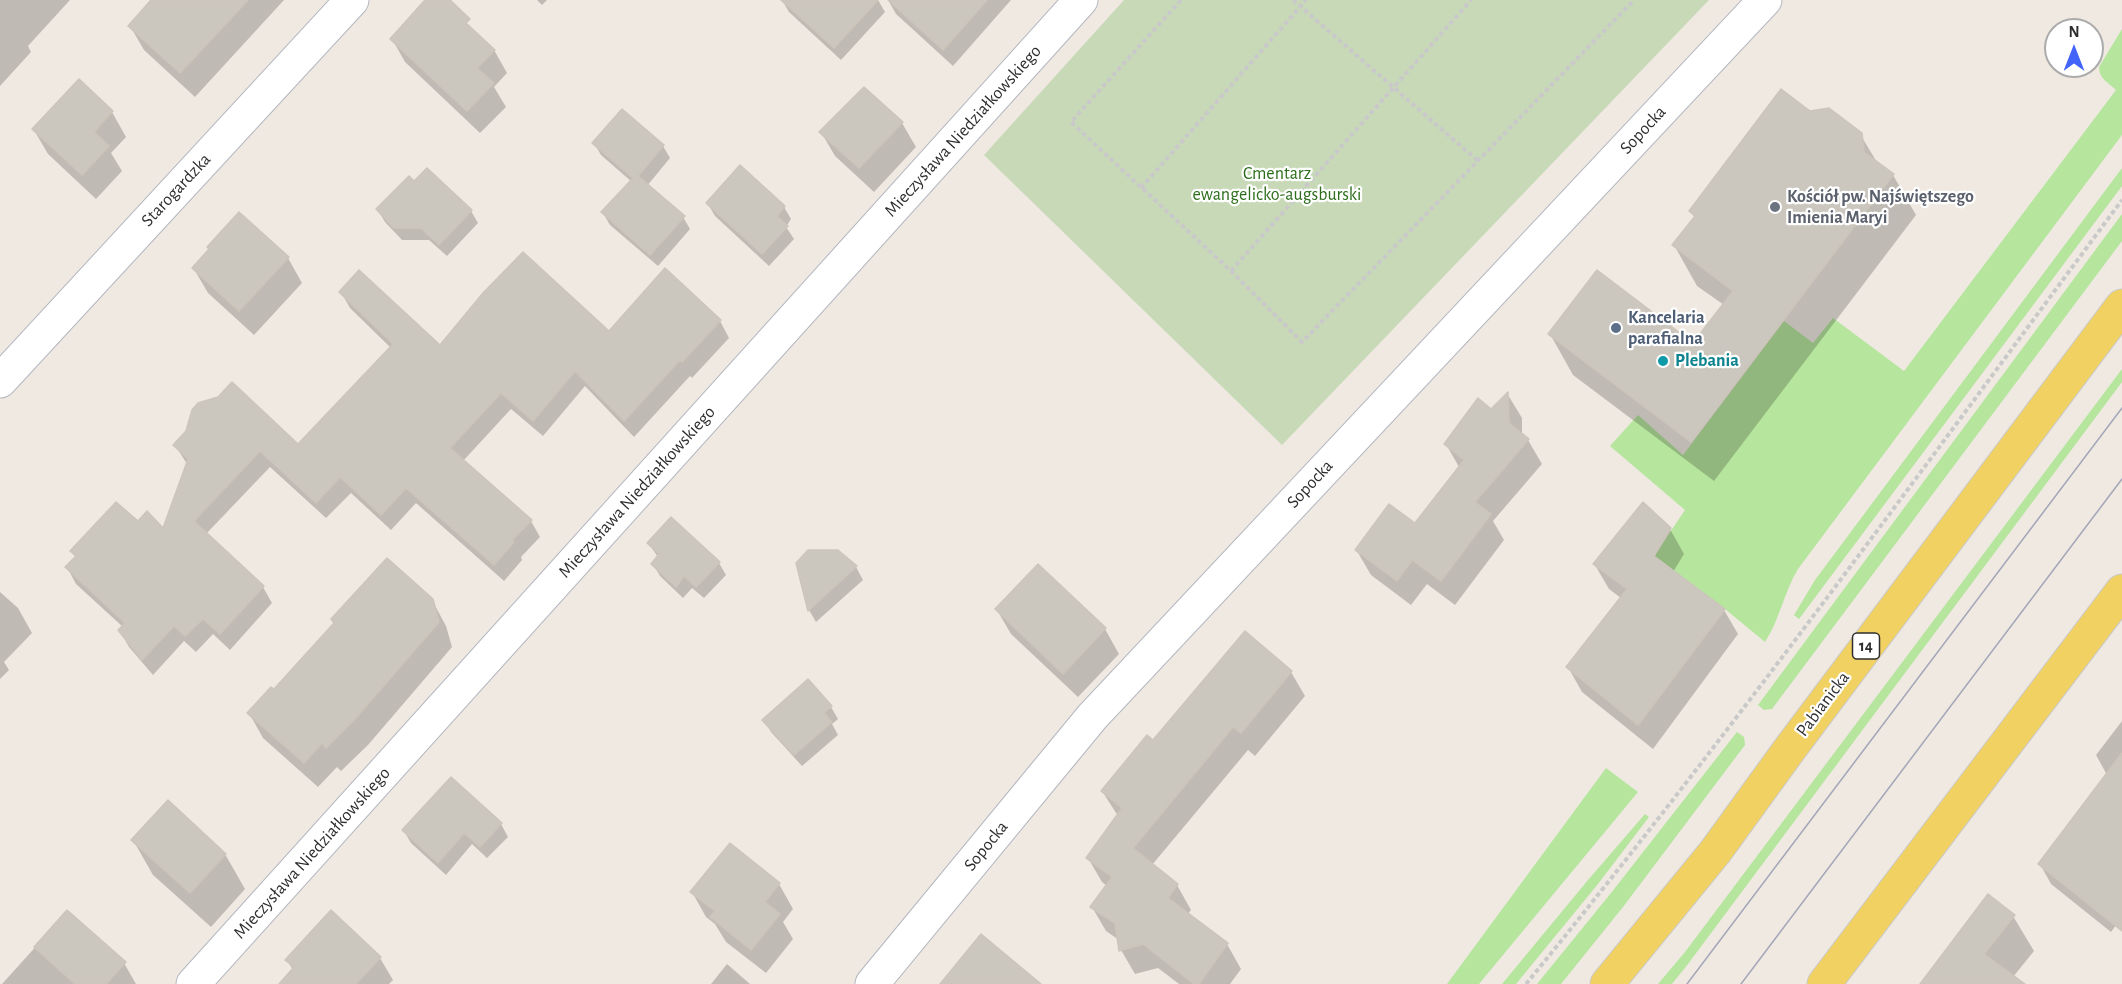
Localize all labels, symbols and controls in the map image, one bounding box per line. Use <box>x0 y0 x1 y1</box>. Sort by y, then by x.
north arrow <box>2044 18 2104 78</box>
text: N <box>2068 24 2080 40</box>
street label: Mieczysława Niedziałkowskiego <box>880 41 1046 221</box>
street label: Sopocka <box>1615 101 1671 159</box>
street label: Starogardzka <box>137 149 215 231</box>
park label: Cmentarz ewangelicko-augsburski <box>1193 163 1361 206</box>
place label: Kościół pw. Najświętszego Imienia Maryi <box>1787 186 1974 228</box>
marker: Kościół pw. Najświętszego Imienia Maryi <box>1768 200 1782 214</box>
place label: Kancelaria parafialna <box>1628 307 1705 350</box>
marker: Kancelaria parafialna <box>1609 321 1623 335</box>
place label: Plebania <box>1675 350 1739 372</box>
marker: Plebania <box>1656 354 1670 368</box>
street label: Mieczysława Niedziałkowskiego <box>554 402 720 582</box>
street label: Sopocka <box>1282 455 1338 513</box>
road number: 14 <box>1852 633 1880 659</box>
street label: Pabianicka <box>1792 667 1854 741</box>
street label: Mieczysława Niedziałkowskiego <box>229 763 395 943</box>
street label: Sopocka <box>959 817 1013 875</box>

